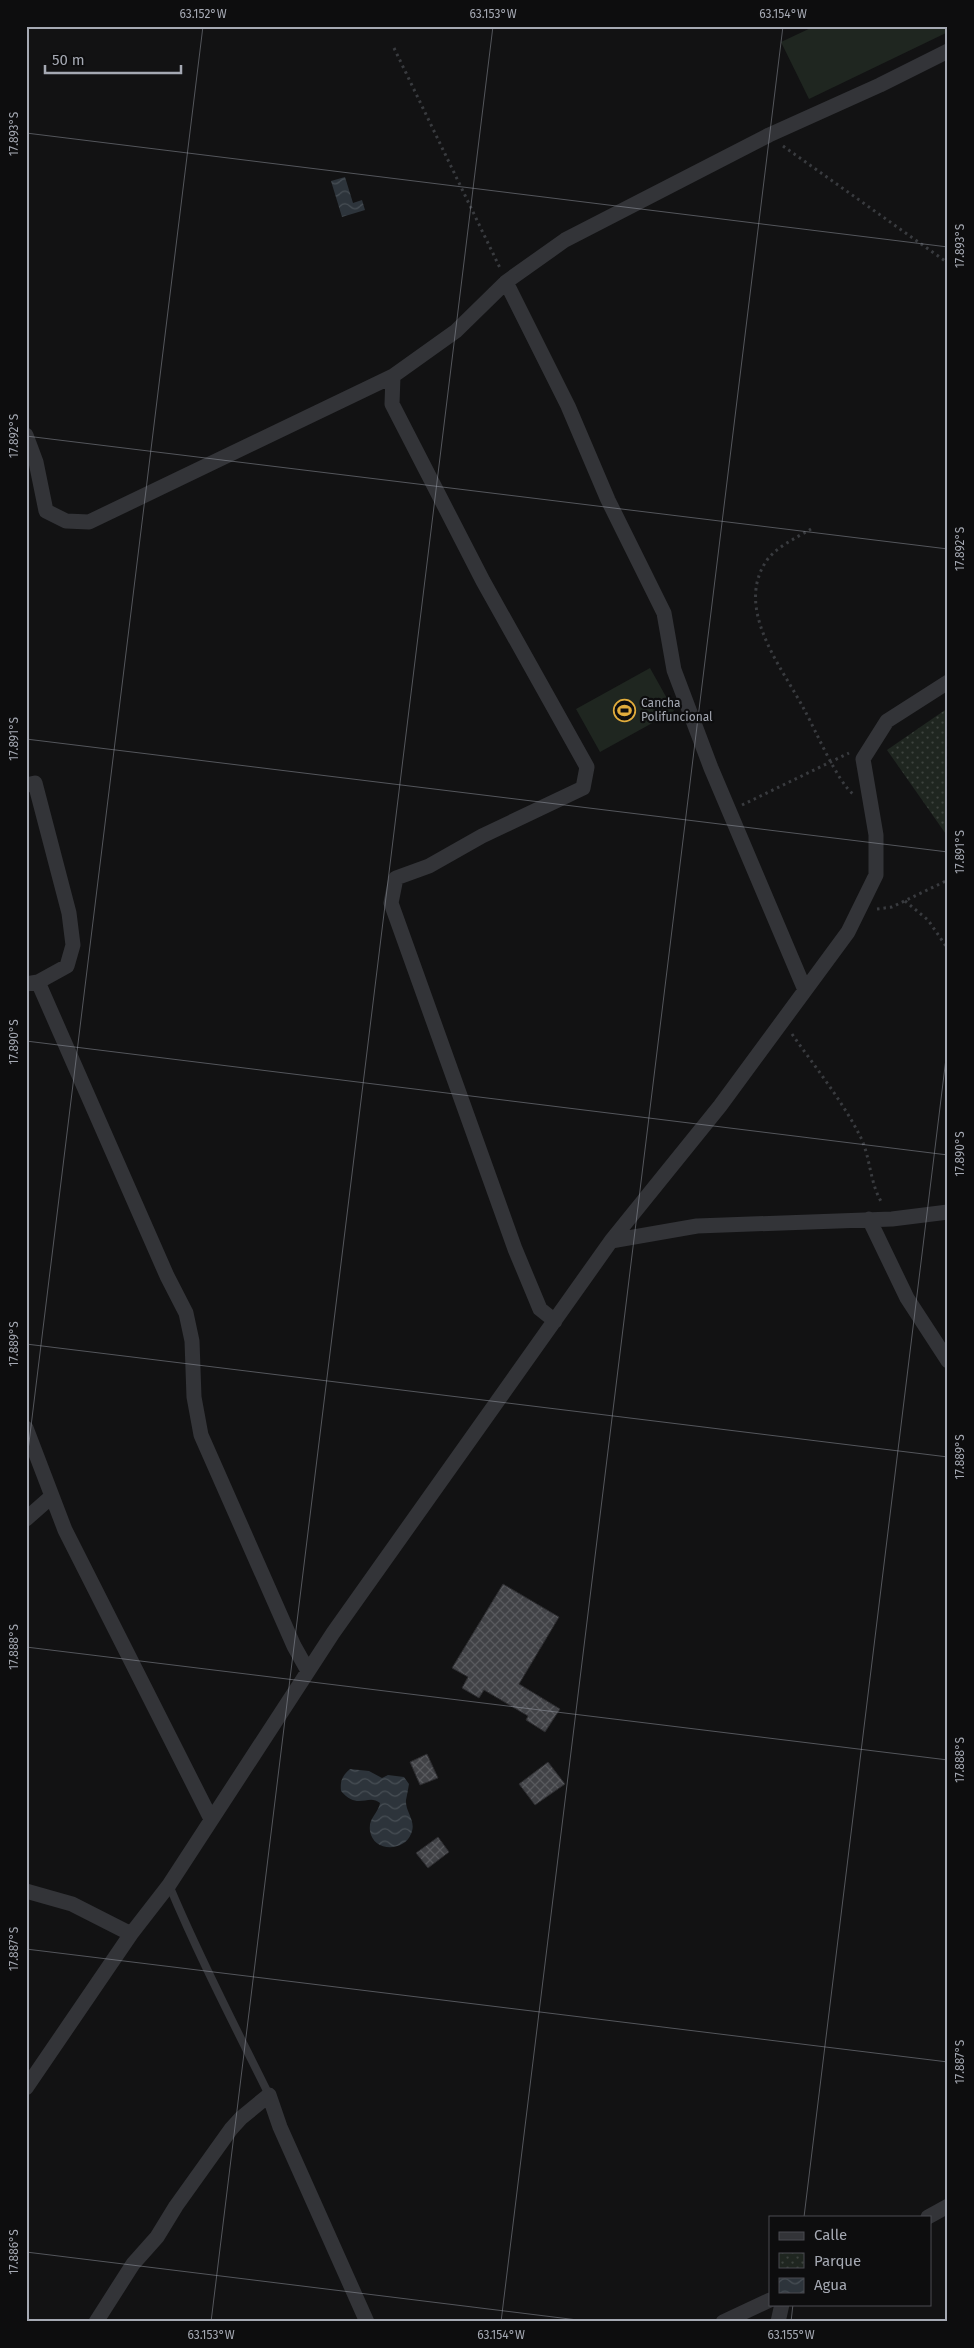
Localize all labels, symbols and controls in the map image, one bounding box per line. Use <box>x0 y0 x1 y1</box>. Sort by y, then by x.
text: 63.152°W <box>179 7 227 21</box>
text: 63.153°W <box>469 7 517 21</box>
text: 63.154°W <box>759 7 807 21</box>
scale bar <box>45 42 181 74</box>
text: 50 m <box>52 51 85 69</box>
text: 17.893°S <box>7 111 21 156</box>
text: 17.893°S <box>953 223 967 268</box>
text: 17.892°S <box>7 413 21 458</box>
text: 17.892°S <box>953 526 967 571</box>
place label: Cancha Polifuncional <box>641 696 713 724</box>
sports icon: Cancha Polifuncional <box>613 698 637 722</box>
text: 17.891°S <box>7 717 21 761</box>
text: 17.891°S <box>953 830 967 874</box>
text: 17.890°S <box>7 1019 21 1065</box>
text: 17.890°S <box>953 1131 967 1177</box>
text: 17.889°S <box>7 1321 21 1367</box>
text: 17.889°S <box>953 1434 967 1480</box>
text: 17.888°S <box>7 1624 21 1670</box>
text: 17.888°S <box>953 1737 967 1783</box>
text: 17.887°S <box>7 1926 21 1971</box>
text: 17.887°S <box>953 2039 967 2084</box>
legend <box>769 2216 932 2306</box>
text: Calle <box>814 2226 847 2244</box>
text: 17.886°S <box>7 2229 21 2275</box>
text: Parque <box>814 2252 861 2270</box>
text: Agua <box>814 2276 847 2294</box>
text: 63.153°W <box>187 2328 235 2342</box>
text: 63.154°W <box>477 2328 525 2342</box>
text: 63.155°W <box>767 2328 815 2342</box>

